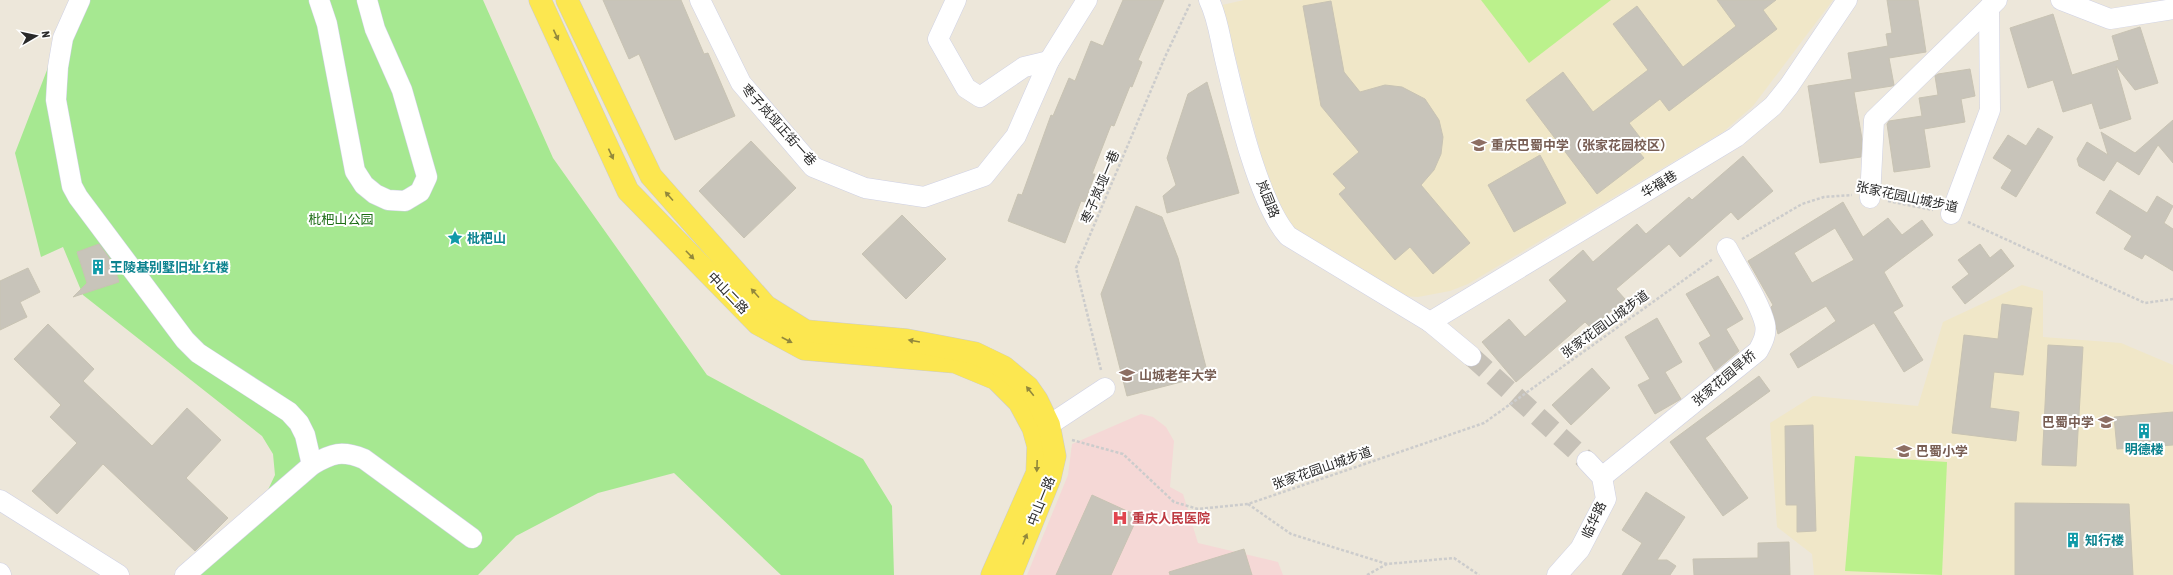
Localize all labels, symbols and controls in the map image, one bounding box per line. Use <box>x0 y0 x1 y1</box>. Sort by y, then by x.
north arrow <box>16 16 56 56</box>
text: N <box>39 30 52 39</box>
one-way arrow <box>554 30 560 42</box>
street label: 枣子岚垭正街一巷 <box>739 81 819 169</box>
school or university icon: 重庆巴蜀中学（张家花园校区） <box>1470 136 1488 154</box>
place label: 重庆巴蜀中学（张家花园校区） <box>1491 138 1673 153</box>
one-way arrow <box>608 148 614 159</box>
street label: 枣子岚垭一巷 <box>1078 148 1122 226</box>
street label: 华福巷 <box>1638 168 1680 200</box>
street label: 岚园路 <box>1254 178 1282 220</box>
street label: 张家花园山城步道 <box>1855 179 1959 215</box>
one-way arrow <box>664 191 674 201</box>
park label: 枇杷山公园 <box>308 212 374 227</box>
place icon: 枇杷山 <box>446 229 464 247</box>
place label: 枇杷山 <box>467 231 506 246</box>
one-way arrow <box>685 250 695 260</box>
building icon: 王陵基别墅旧址 红楼 <box>89 258 107 276</box>
place label: 王陵基别墅旧址 红楼 <box>110 260 229 275</box>
street label: 中山二路 <box>705 269 751 317</box>
street label: 张家花园山城步道 <box>1559 287 1651 361</box>
one-way arrow <box>751 288 760 299</box>
one-way arrow <box>781 336 793 343</box>
one-way arrow <box>908 338 920 344</box>
street label: 张家花园旱桥 <box>1689 347 1759 409</box>
school or university icon: 山城老年大学 <box>1118 366 1136 384</box>
place label: 山城老年大学 <box>1139 368 1217 383</box>
one-way arrow <box>1026 385 1035 396</box>
school or university icon: 巴蜀中学 <box>2097 413 2115 431</box>
place label: 巴蜀中学 <box>2042 415 2094 430</box>
building icon: 明德楼 <box>2135 422 2153 440</box>
school or university icon: 巴蜀小学 <box>1895 442 1913 460</box>
place label: 明德楼 <box>2124 442 2164 457</box>
street label: 张家花园山城步道 <box>1270 444 1374 492</box>
place label: 巴蜀小学 <box>1916 444 1968 459</box>
one-way arrow <box>1034 460 1041 472</box>
street label: 中山一路 <box>1024 474 1058 528</box>
street label: 临华路 <box>1579 499 1609 541</box>
hospital icon: 重庆人民医院 <box>1111 509 1129 527</box>
place label: 重庆人民医院 <box>1132 511 1210 526</box>
building icon: 知行楼 <box>2064 531 2082 549</box>
one-way arrow <box>1023 532 1029 544</box>
place label: 知行楼 <box>2085 533 2124 548</box>

